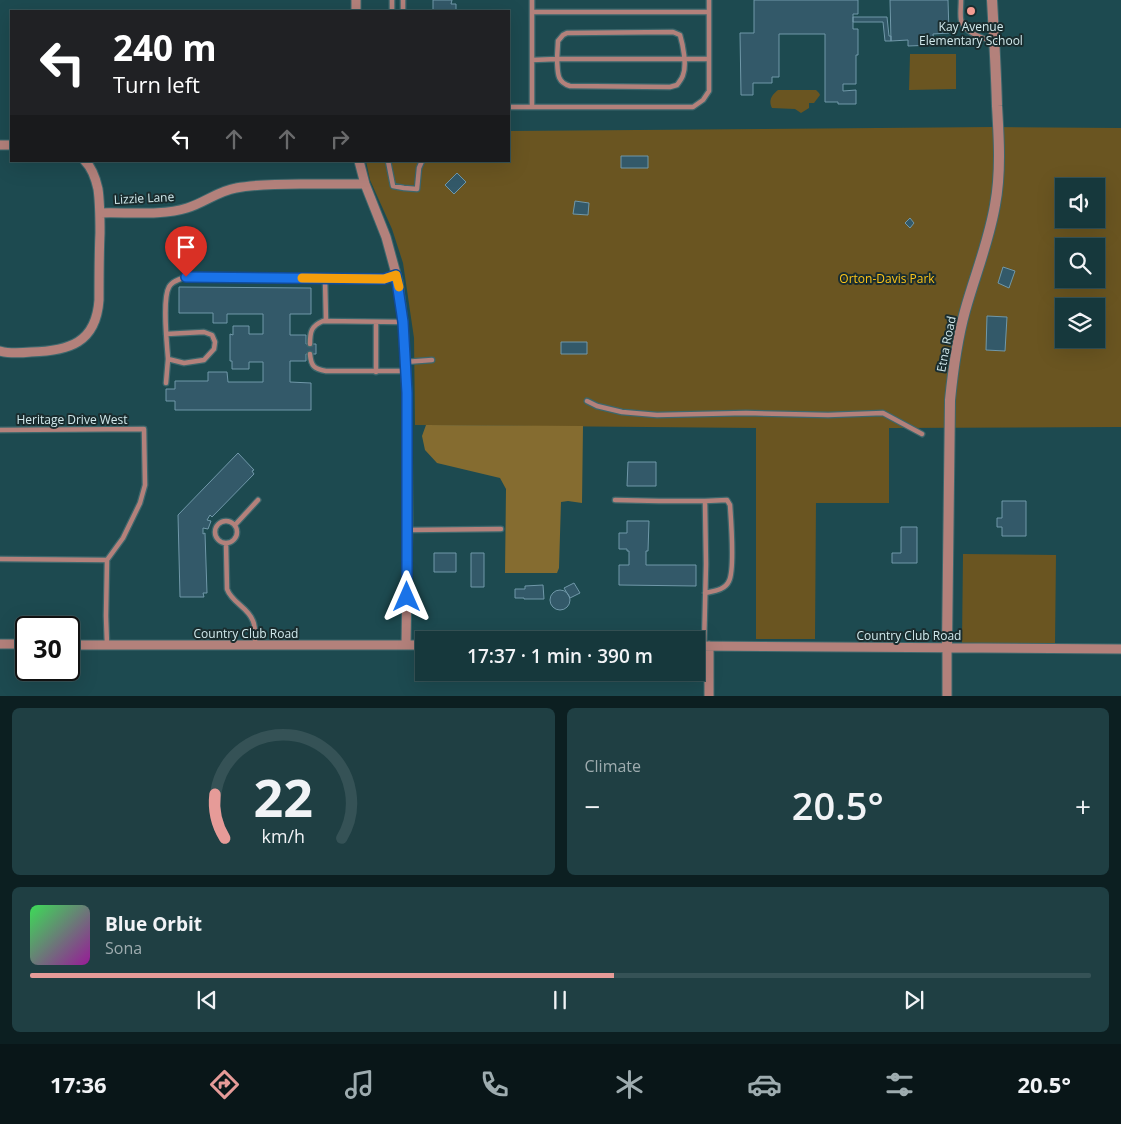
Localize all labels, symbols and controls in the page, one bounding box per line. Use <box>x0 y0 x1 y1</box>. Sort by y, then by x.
marker: Kay Avenue Elementary School <box>965 5 977 17</box>
place label: Kay Avenue Elementary School <box>919 18 1023 49</box>
text: 240 m <box>113 24 217 71</box>
icon: left <box>30 30 95 95</box>
text: Turn left <box>113 69 200 99</box>
icon: left <box>167 125 195 153</box>
icon: ahead <box>220 125 248 153</box>
icon: ahead <box>273 125 301 153</box>
icon: right <box>326 125 354 153</box>
map controls <box>1055 178 1105 348</box>
button: sound <box>1055 178 1105 228</box>
street label: Lizzie Lane <box>113 188 175 208</box>
pin <box>165 226 207 277</box>
icon: arrive <box>172 233 200 261</box>
button: search <box>1055 238 1105 288</box>
park label: Orton-Davis Park <box>839 270 935 287</box>
button: layers <box>1055 298 1105 348</box>
street label: Etna Road <box>932 315 960 373</box>
street label: Heritage Drive West <box>16 411 128 428</box>
position arrow <box>380 570 432 622</box>
speed limit sign: 30 <box>15 616 80 681</box>
street label: Country Club Road <box>194 625 298 642</box>
street label: Country Club Road <box>857 627 961 644</box>
text: 17:37 · 1 min · 390 m <box>467 643 653 669</box>
text: Climate <box>585 755 641 777</box>
text: 22 <box>254 761 313 832</box>
text: 20.5° <box>792 779 884 831</box>
text: − <box>585 787 601 825</box>
text: + <box>1075 787 1091 825</box>
text: km/h <box>262 824 305 848</box>
text: Blue Orbit <box>105 911 202 937</box>
text: Sona <box>105 937 142 959</box>
icon: previous <box>193 986 221 1014</box>
icon: pause <box>546 986 574 1014</box>
icon: next <box>900 986 928 1014</box>
icon: directions <box>207 1067 242 1102</box>
icon: music <box>342 1067 377 1102</box>
icon: phone <box>477 1067 512 1102</box>
icon: climate <box>612 1067 647 1102</box>
icon: car <box>747 1067 782 1102</box>
icon: filters <box>882 1067 917 1102</box>
text: 17:36 <box>50 1069 107 1099</box>
text: 20.5° <box>1017 1069 1071 1099</box>

